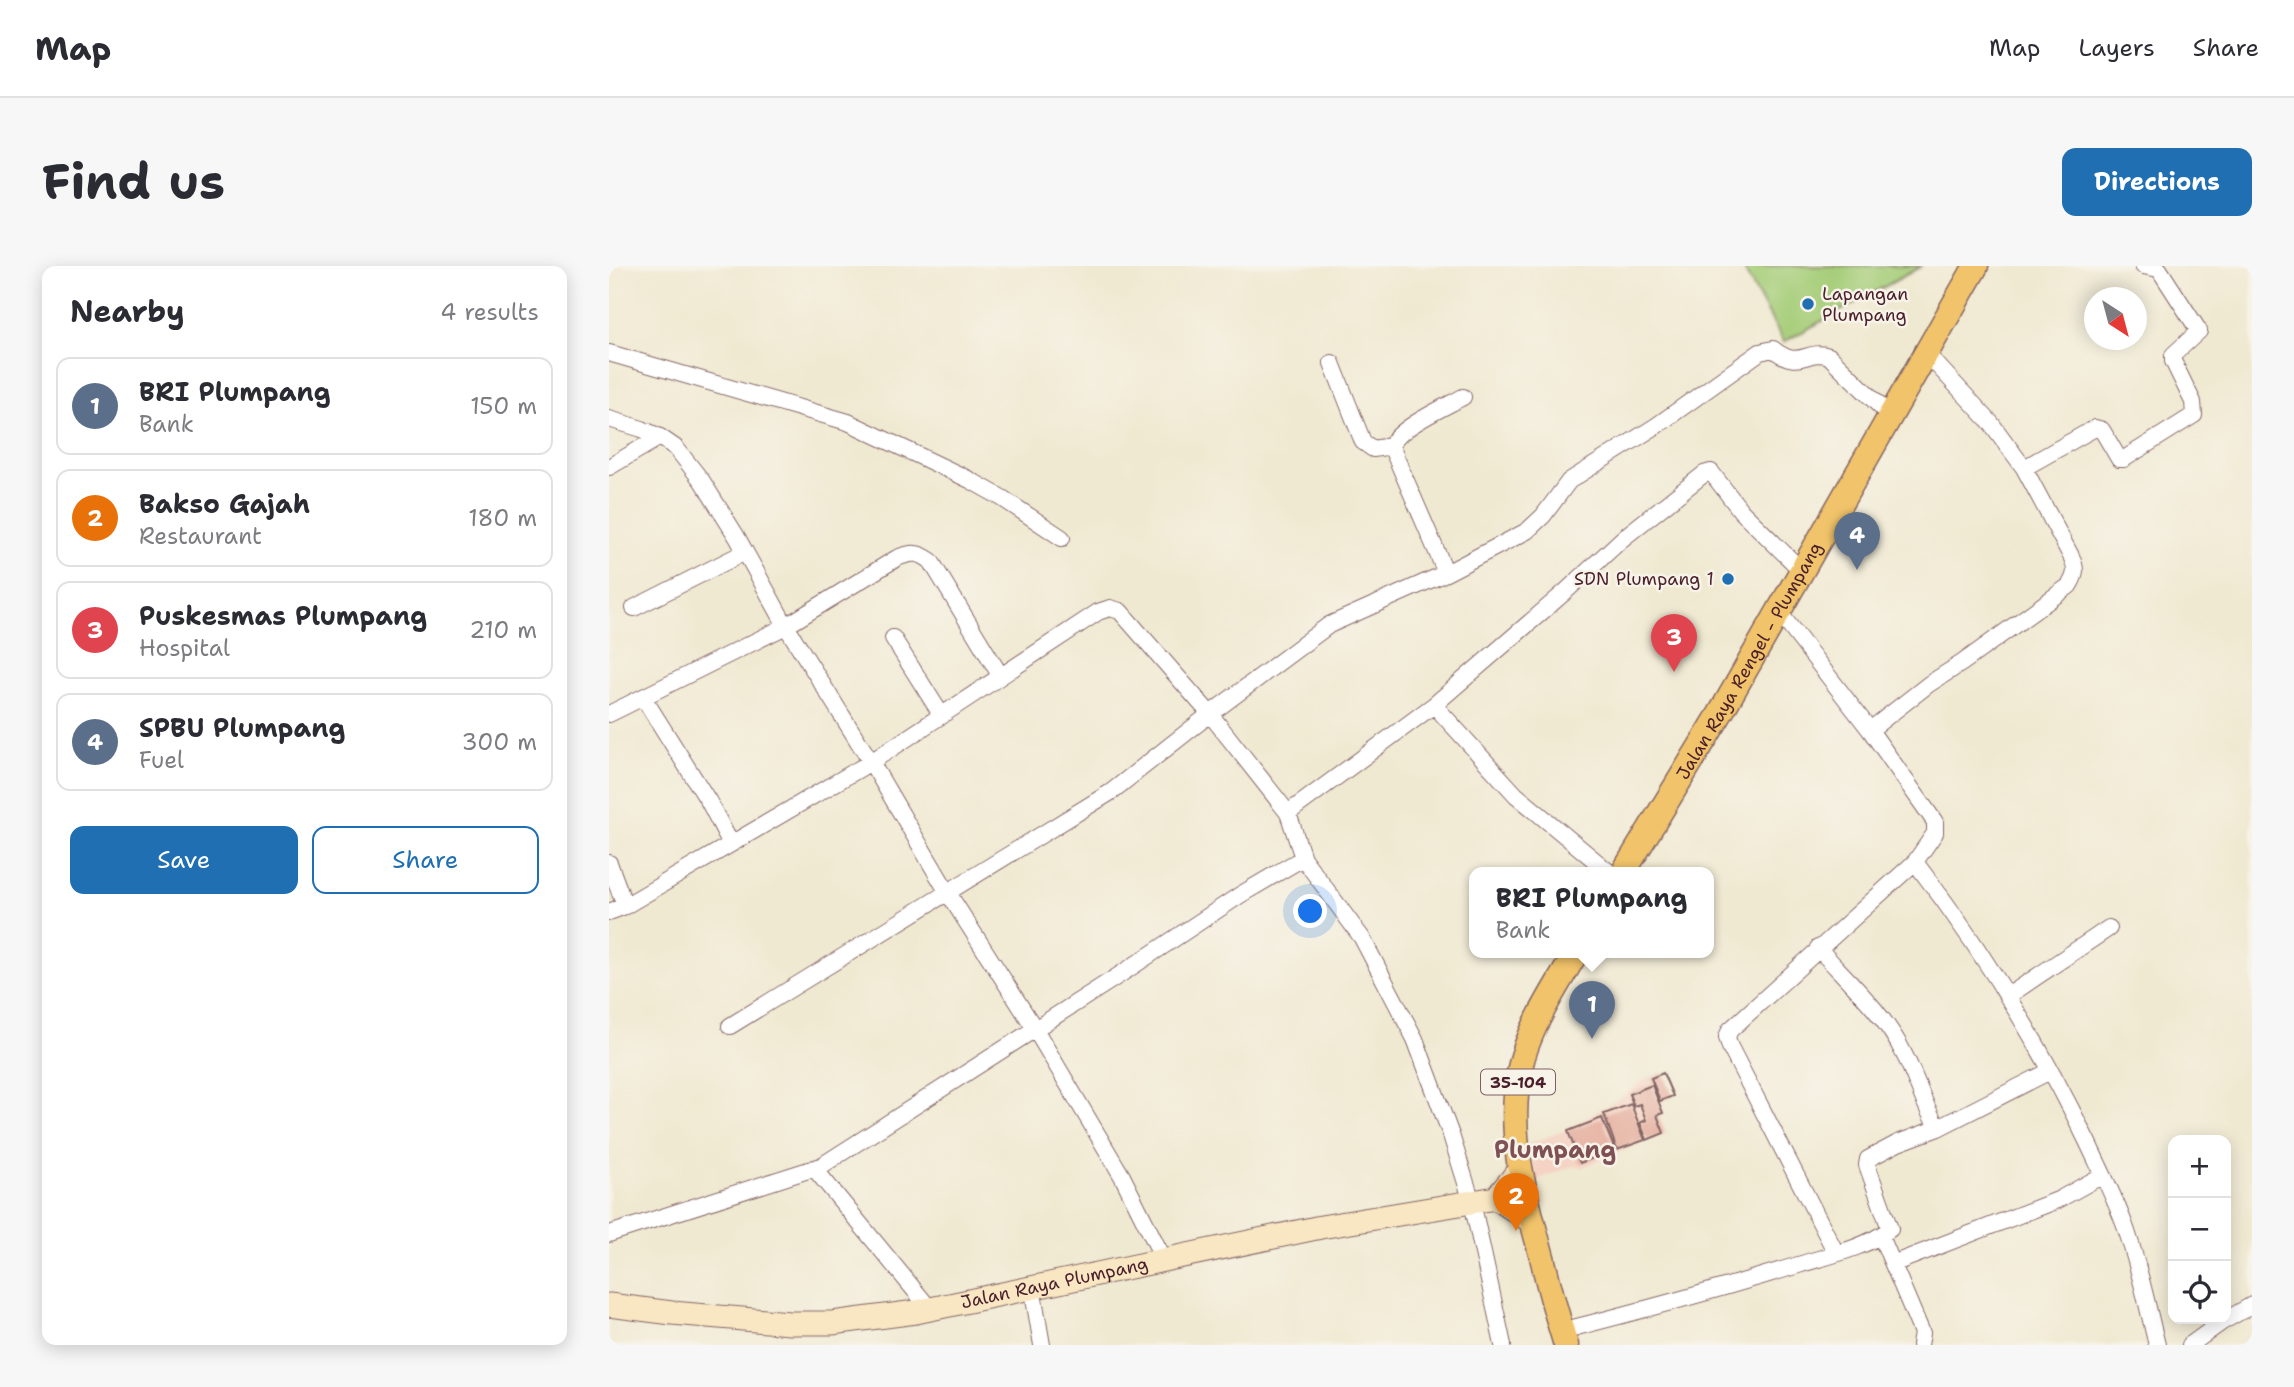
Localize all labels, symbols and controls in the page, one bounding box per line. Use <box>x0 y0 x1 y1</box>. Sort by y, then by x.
text: Map <box>35 26 111 71</box>
text: Map <box>1989 32 2040 64</box>
text: Layers <box>2078 32 2155 64</box>
text: Share <box>2193 32 2259 64</box>
button: Directions <box>2062 148 2252 216</box>
text: Find us <box>42 149 225 215</box>
place label: Lapangan Plumpang <box>1822 282 1908 327</box>
north arrow <box>2084 287 2147 350</box>
text: Nearby <box>70 291 185 332</box>
marker: Lapangan Plumpang <box>1800 296 1816 312</box>
text: 4 results <box>440 297 539 327</box>
text: BRI Plumpang <box>139 374 331 409</box>
text: 1 <box>90 391 100 421</box>
text: 150 m <box>470 391 537 421</box>
text: Bank <box>139 409 194 439</box>
text: Bakso Gajah <box>139 486 310 521</box>
text: 2 <box>87 503 103 533</box>
text: 180 m <box>468 503 537 533</box>
pin: 4 <box>1834 512 1880 570</box>
text: Restaurant <box>139 521 262 551</box>
street label: Jalan Raya Rengel - Plumpang <box>1671 538 1828 784</box>
place label: SDN Plumpang 1 <box>1574 567 1714 591</box>
marker: SDN Plumpang 1 <box>1720 571 1736 587</box>
text: Puskesmas Plumpang <box>139 598 427 633</box>
pin: 3 <box>1651 614 1697 672</box>
text: 3 <box>87 615 103 645</box>
text: 210 m <box>469 615 537 645</box>
text: Hospital <box>139 633 230 663</box>
text: SPBU Plumpang <box>139 710 345 745</box>
text: 4 <box>87 727 103 757</box>
text: 300 m <box>462 727 537 757</box>
text: Fuel <box>139 745 184 775</box>
button: Save <box>70 826 298 894</box>
button: Share <box>312 826 539 894</box>
popup <box>1469 867 1714 958</box>
text: BRI Plumpang <box>1496 880 1687 915</box>
your location <box>1293 894 1327 928</box>
text: Bank <box>1496 915 1551 945</box>
pin: 1 <box>1569 981 1615 1039</box>
road number: 35-104 <box>1481 1070 1555 1094</box>
district label: Plumpang <box>1494 1134 1616 1166</box>
map controls <box>2168 1135 2231 1324</box>
button: + <box>2168 1135 2231 1198</box>
pin: 2 <box>1493 1173 1539 1231</box>
button: − <box>2168 1198 2231 1261</box>
street label: Jalan Raya Plumpang <box>959 1252 1150 1314</box>
button: locate <box>2168 1261 2231 1324</box>

